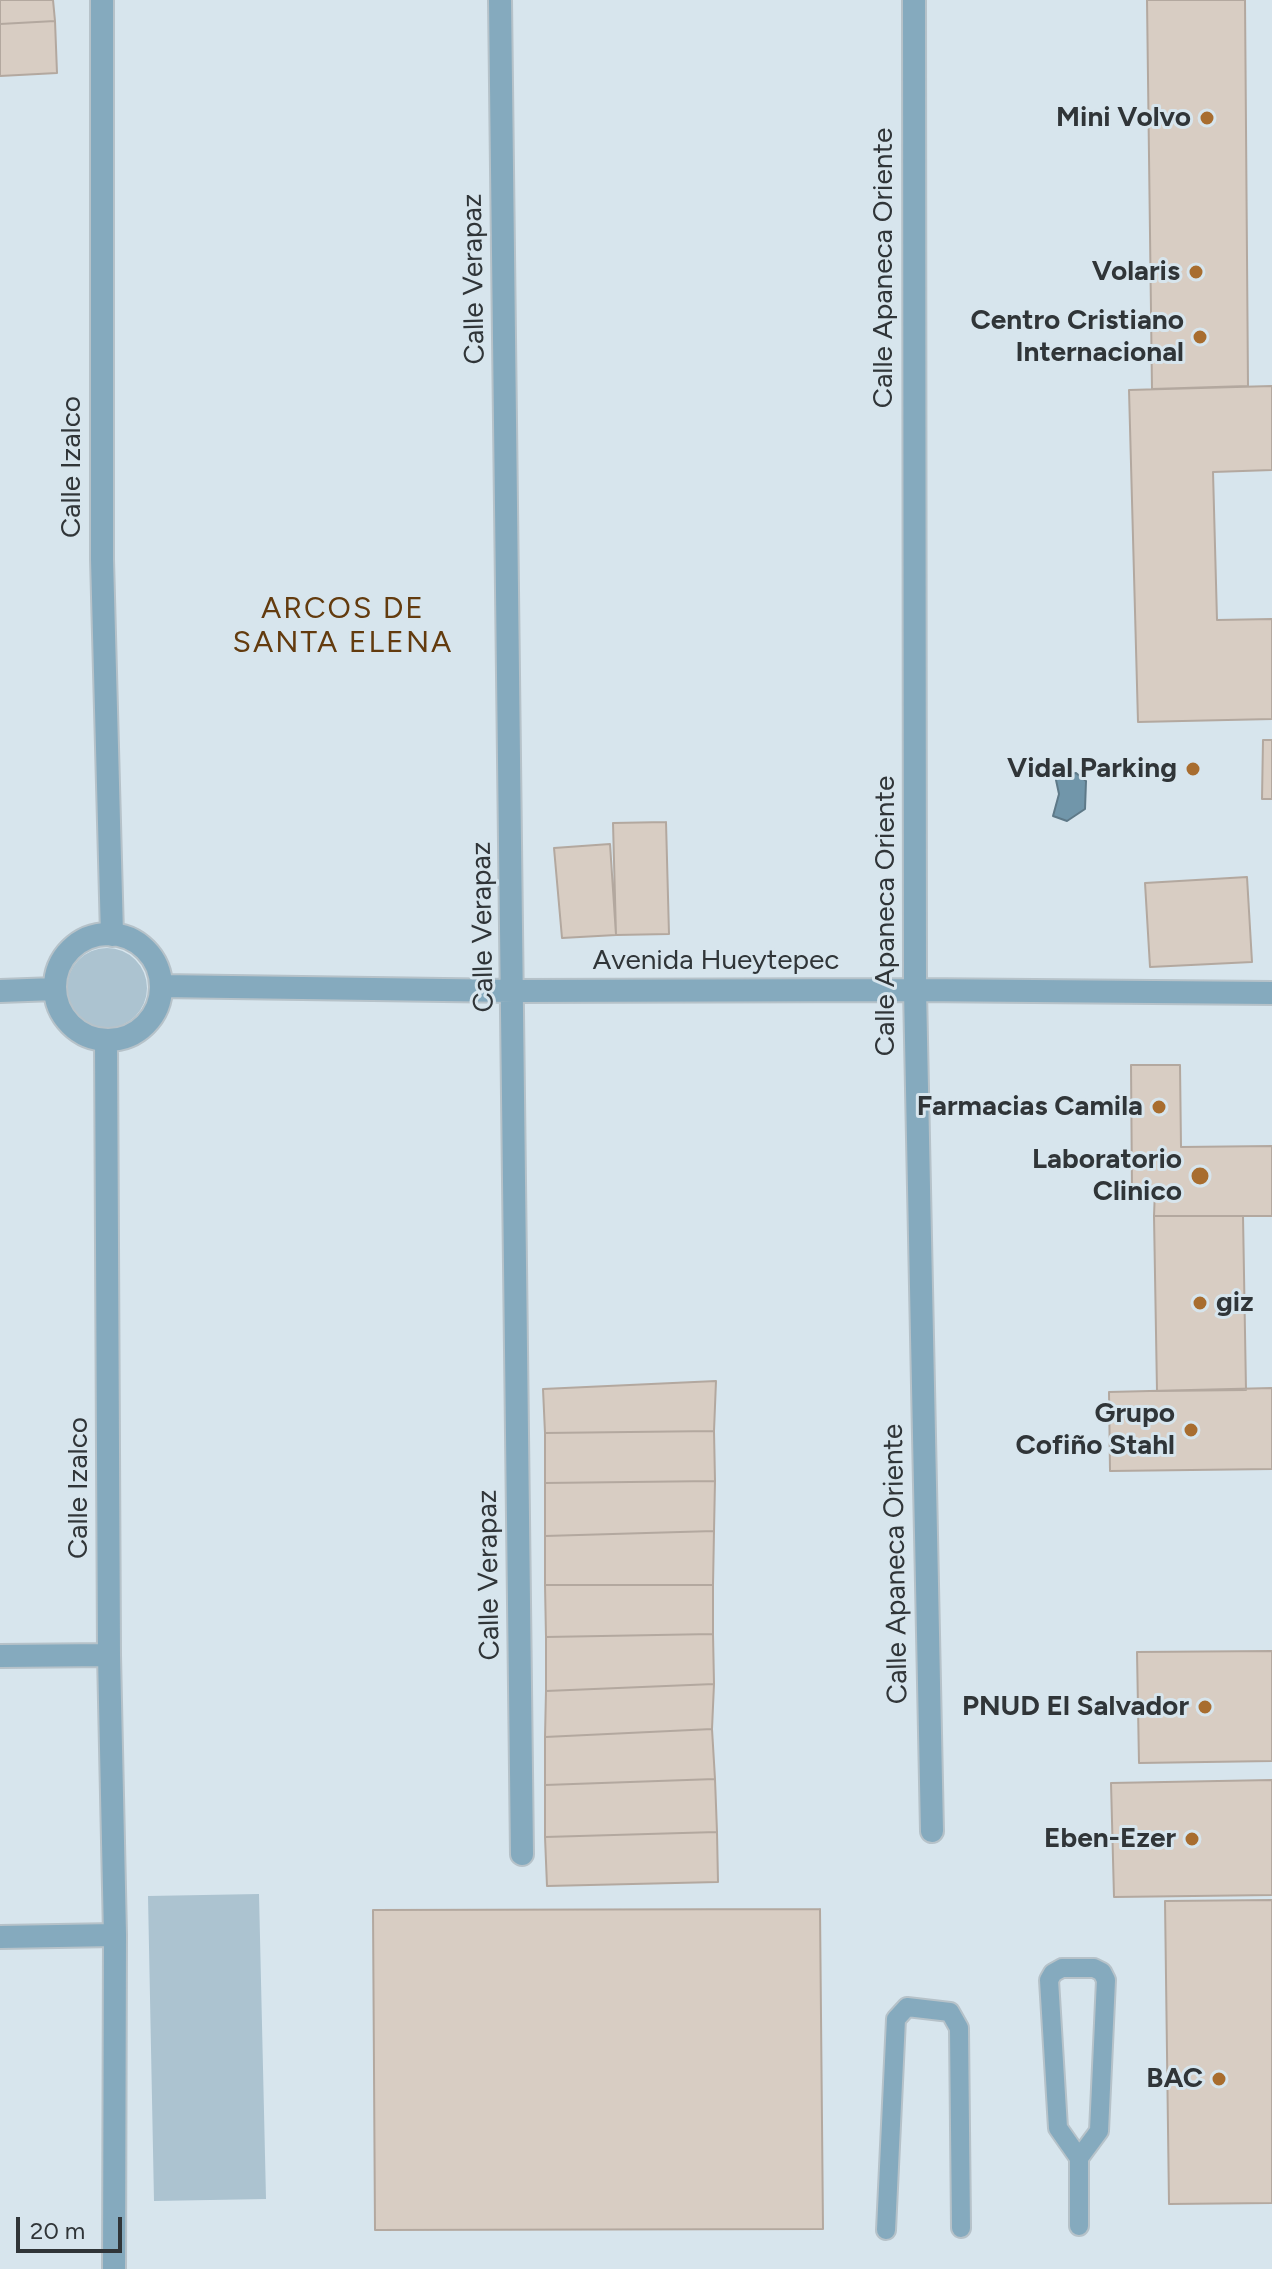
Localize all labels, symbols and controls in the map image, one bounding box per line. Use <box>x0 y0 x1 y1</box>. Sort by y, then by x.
place label: Mini Volvo <box>1056 101 1191 135</box>
marker: Mini Volvo <box>1198 109 1216 127</box>
street label: Calle Apaneca Oriente <box>867 128 901 408</box>
street label: Calle Verapaz <box>456 193 492 365</box>
place label: Volaris <box>1092 255 1180 289</box>
marker: Volaris <box>1187 263 1205 281</box>
place label: Centro Cristiano Internacional <box>971 304 1184 370</box>
marker: Centro Cristiano Internacional <box>1191 328 1209 346</box>
street label: Calle Izalco <box>55 396 89 538</box>
district label: ARCOS DE SANTA ELENA <box>233 591 453 662</box>
place label: Vidal Parking <box>1007 752 1177 786</box>
marker: Vidal Parking <box>1184 760 1202 778</box>
street label: Calle Apaneca Oriente <box>869 776 903 1056</box>
street label: Calle Verapaz <box>465 841 501 1013</box>
street label: Avenida Hueytepec <box>593 944 839 978</box>
place label: Farmacias Camila <box>917 1090 1143 1124</box>
marker: Farmacias Camila <box>1150 1098 1168 1116</box>
place label: Laboratorio Clinico <box>1032 1143 1182 1209</box>
marker: Laboratorio Clinico <box>1189 1165 1211 1187</box>
place label: giz <box>1216 1286 1254 1320</box>
marker: giz <box>1191 1294 1209 1312</box>
place label: Grupo Cofiño Stahl <box>1015 1397 1175 1463</box>
street label: Calle Izalco <box>62 1417 96 1559</box>
marker: Grupo Cofiño Stahl <box>1182 1421 1200 1439</box>
street label: Calle Apaneca Oriente <box>877 1424 915 1704</box>
street label: Calle Verapaz <box>471 1489 507 1661</box>
place label: PNUD El Salvador <box>962 1690 1189 1724</box>
marker: PNUD El Salvador <box>1196 1698 1214 1716</box>
place label: Eben-Ezer <box>1044 1822 1176 1856</box>
marker: Eben-Ezer <box>1183 1830 1201 1848</box>
place label: BAC <box>1146 2062 1203 2096</box>
marker: BAC <box>1210 2070 1228 2088</box>
scale bar <box>20 2201 126 2251</box>
text: 20 m <box>30 2216 85 2245</box>

